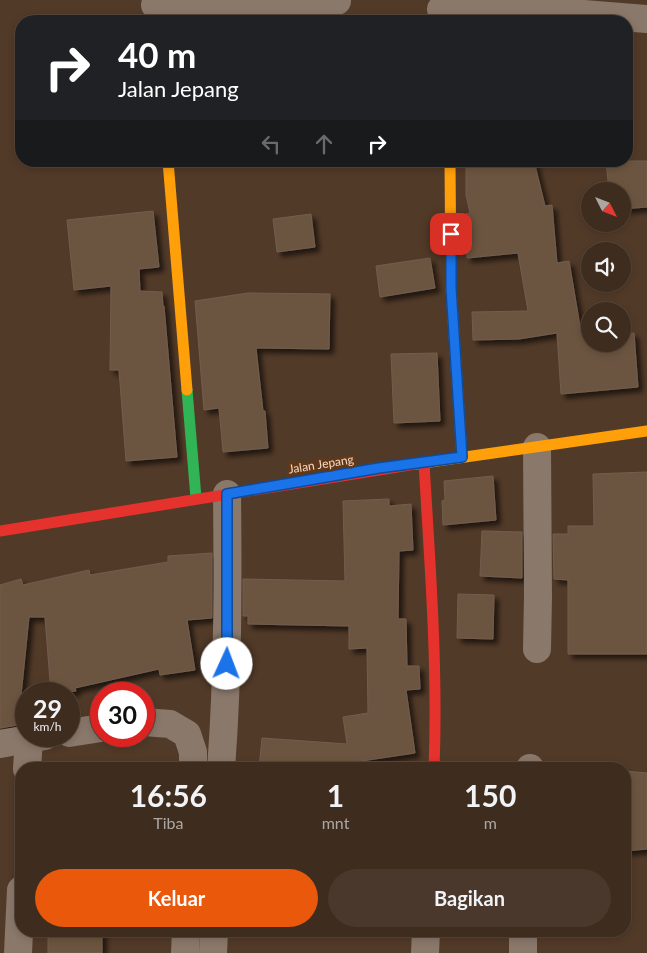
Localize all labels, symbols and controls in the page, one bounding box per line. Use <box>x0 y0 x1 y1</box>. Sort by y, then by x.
text: 40 m <box>118 33 196 75</box>
icon: right <box>35 35 100 100</box>
text: Jalan Jepang <box>118 75 239 102</box>
icon: left <box>257 130 285 158</box>
icon: ahead <box>310 130 338 158</box>
icon: right <box>363 130 391 158</box>
north arrow <box>581 182 631 232</box>
map controls <box>581 182 631 352</box>
pin <box>430 213 472 255</box>
icon: arrive <box>437 220 465 248</box>
button: sound <box>581 242 631 292</box>
button: search <box>581 302 631 352</box>
street label: Jalan Jepang <box>287 451 355 477</box>
position arrow <box>200 637 252 689</box>
speed limit sign: 30 <box>90 682 155 747</box>
text: 29 <box>33 693 62 723</box>
text: km/h <box>33 719 62 734</box>
text: 16:56 <box>130 777 207 813</box>
text: 1 <box>327 777 344 813</box>
text: 150 <box>464 777 516 813</box>
text: Tiba <box>153 813 183 832</box>
text: mnt <box>322 813 349 832</box>
text: m <box>484 813 497 832</box>
button: Keluar <box>35 869 318 927</box>
button: Bagikan <box>328 869 611 927</box>

